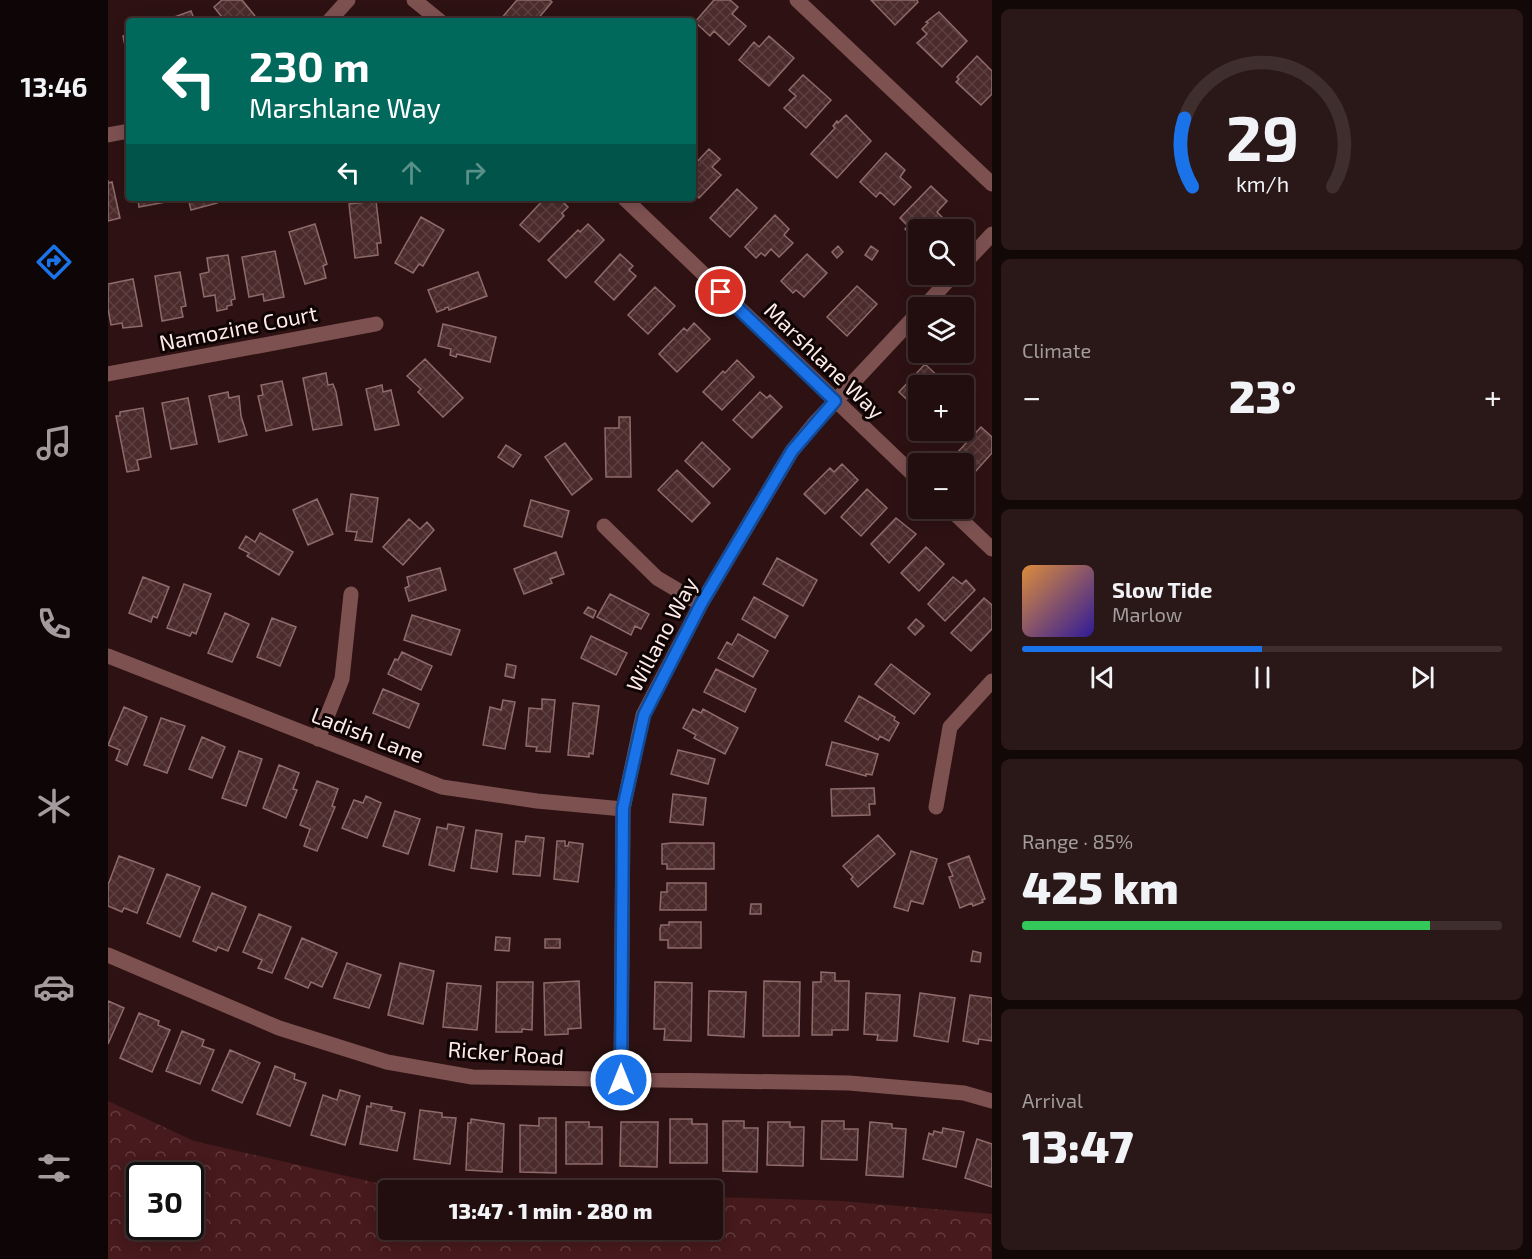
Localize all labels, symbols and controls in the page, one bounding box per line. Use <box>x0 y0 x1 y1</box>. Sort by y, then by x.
text: 230 m <box>249 40 370 90</box>
icon: left <box>150 42 228 120</box>
text: 13:46 <box>20 70 88 102</box>
text: Marshlane Way <box>249 91 441 123</box>
text: 29 <box>1225 99 1299 174</box>
icon: left <box>332 156 365 189</box>
icon: ahead <box>395 156 428 189</box>
icon: right <box>458 156 491 189</box>
text: km/h <box>1235 171 1289 196</box>
map controls <box>908 219 974 519</box>
button: search <box>908 219 974 285</box>
icon: directions <box>33 241 75 283</box>
pin <box>695 266 746 317</box>
icon: arrive <box>704 275 737 308</box>
street label: Marshlane Way <box>760 296 891 424</box>
button: layers <box>908 297 974 363</box>
street label: Namozine Court <box>157 299 319 355</box>
text: Climate <box>1022 338 1091 362</box>
text: 23° <box>1229 368 1296 422</box>
button: + <box>908 375 974 441</box>
text: − <box>1022 376 1041 416</box>
text: + <box>1484 376 1502 416</box>
icon: music <box>33 422 75 464</box>
button: − <box>908 453 974 519</box>
street label: Willano Way <box>620 572 702 696</box>
text: Slow Tide <box>1112 576 1212 602</box>
text: Marlow <box>1112 602 1182 626</box>
icon: phone <box>33 603 75 645</box>
icon: previous <box>1086 661 1119 694</box>
icon: pause <box>1246 661 1279 694</box>
icon: next <box>1406 661 1439 694</box>
street label: Ladish Lane <box>308 701 428 767</box>
icon: climate <box>33 785 75 827</box>
text: Range · 85% <box>1022 829 1133 853</box>
text: 425 km <box>1022 859 1179 913</box>
icon: car <box>33 966 75 1008</box>
street label: Ricker Road <box>447 1035 565 1069</box>
position arrow <box>589 1048 653 1112</box>
text: Arrival <box>1022 1088 1083 1112</box>
text: 13:47 <box>1022 1118 1133 1172</box>
icon: filters <box>33 1147 75 1189</box>
speed limit sign: 30 <box>126 1162 204 1240</box>
text: 13:47 · 1 min · 280 m <box>449 1197 652 1223</box>

